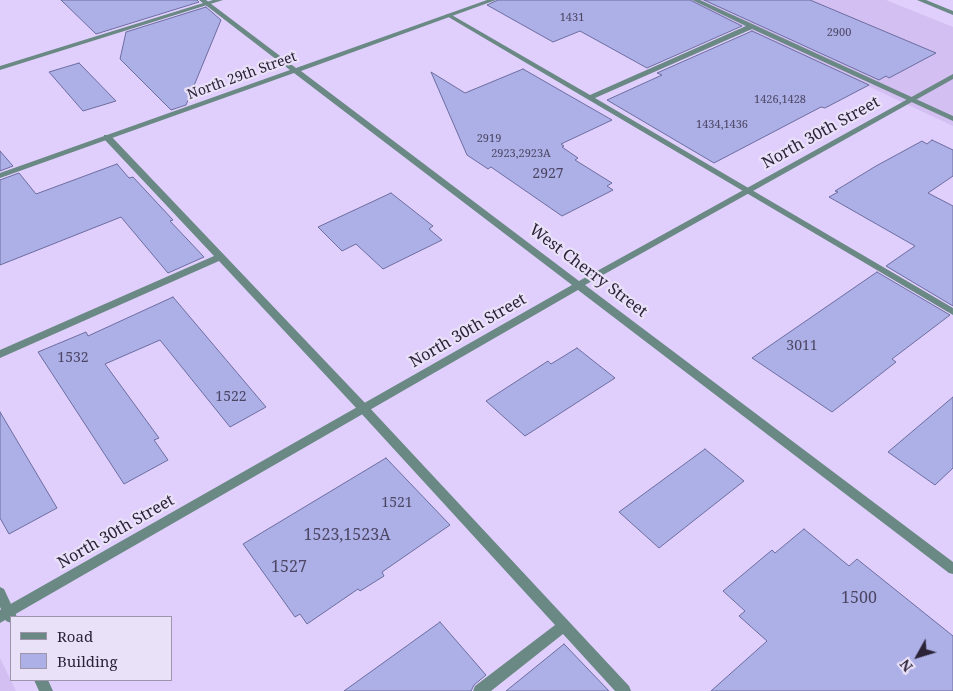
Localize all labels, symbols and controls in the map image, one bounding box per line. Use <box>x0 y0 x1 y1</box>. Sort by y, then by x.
house number: 1431 <box>560 11 584 25</box>
house number: 2900 <box>827 26 851 40</box>
street label: North 29th Street <box>185 48 299 104</box>
house number: 1426,1428 <box>754 93 806 107</box>
street label: North 30th Street <box>759 93 883 173</box>
house number: 1434,1436 <box>696 118 748 132</box>
house number: 2919 <box>477 132 501 146</box>
house number: 2923,2923A <box>491 147 551 161</box>
house number: 2927 <box>532 166 564 182</box>
street label: West Cherry Street <box>525 220 651 322</box>
street label: North 30th Street <box>406 290 530 372</box>
house number: 3011 <box>786 338 818 354</box>
house number: 1532 <box>57 350 89 366</box>
house number: 1522 <box>215 389 247 405</box>
street label: North 30th Street <box>54 491 178 573</box>
house number: 1521 <box>381 495 413 511</box>
house number: 1523,1523A <box>304 525 390 545</box>
house number: 1527 <box>271 557 307 577</box>
house number: 1500 <box>841 588 877 608</box>
legend <box>10 616 172 681</box>
text: Road <box>57 626 93 646</box>
north arrow <box>893 631 943 681</box>
text: Building <box>57 651 118 671</box>
text: N <box>895 655 917 676</box>

